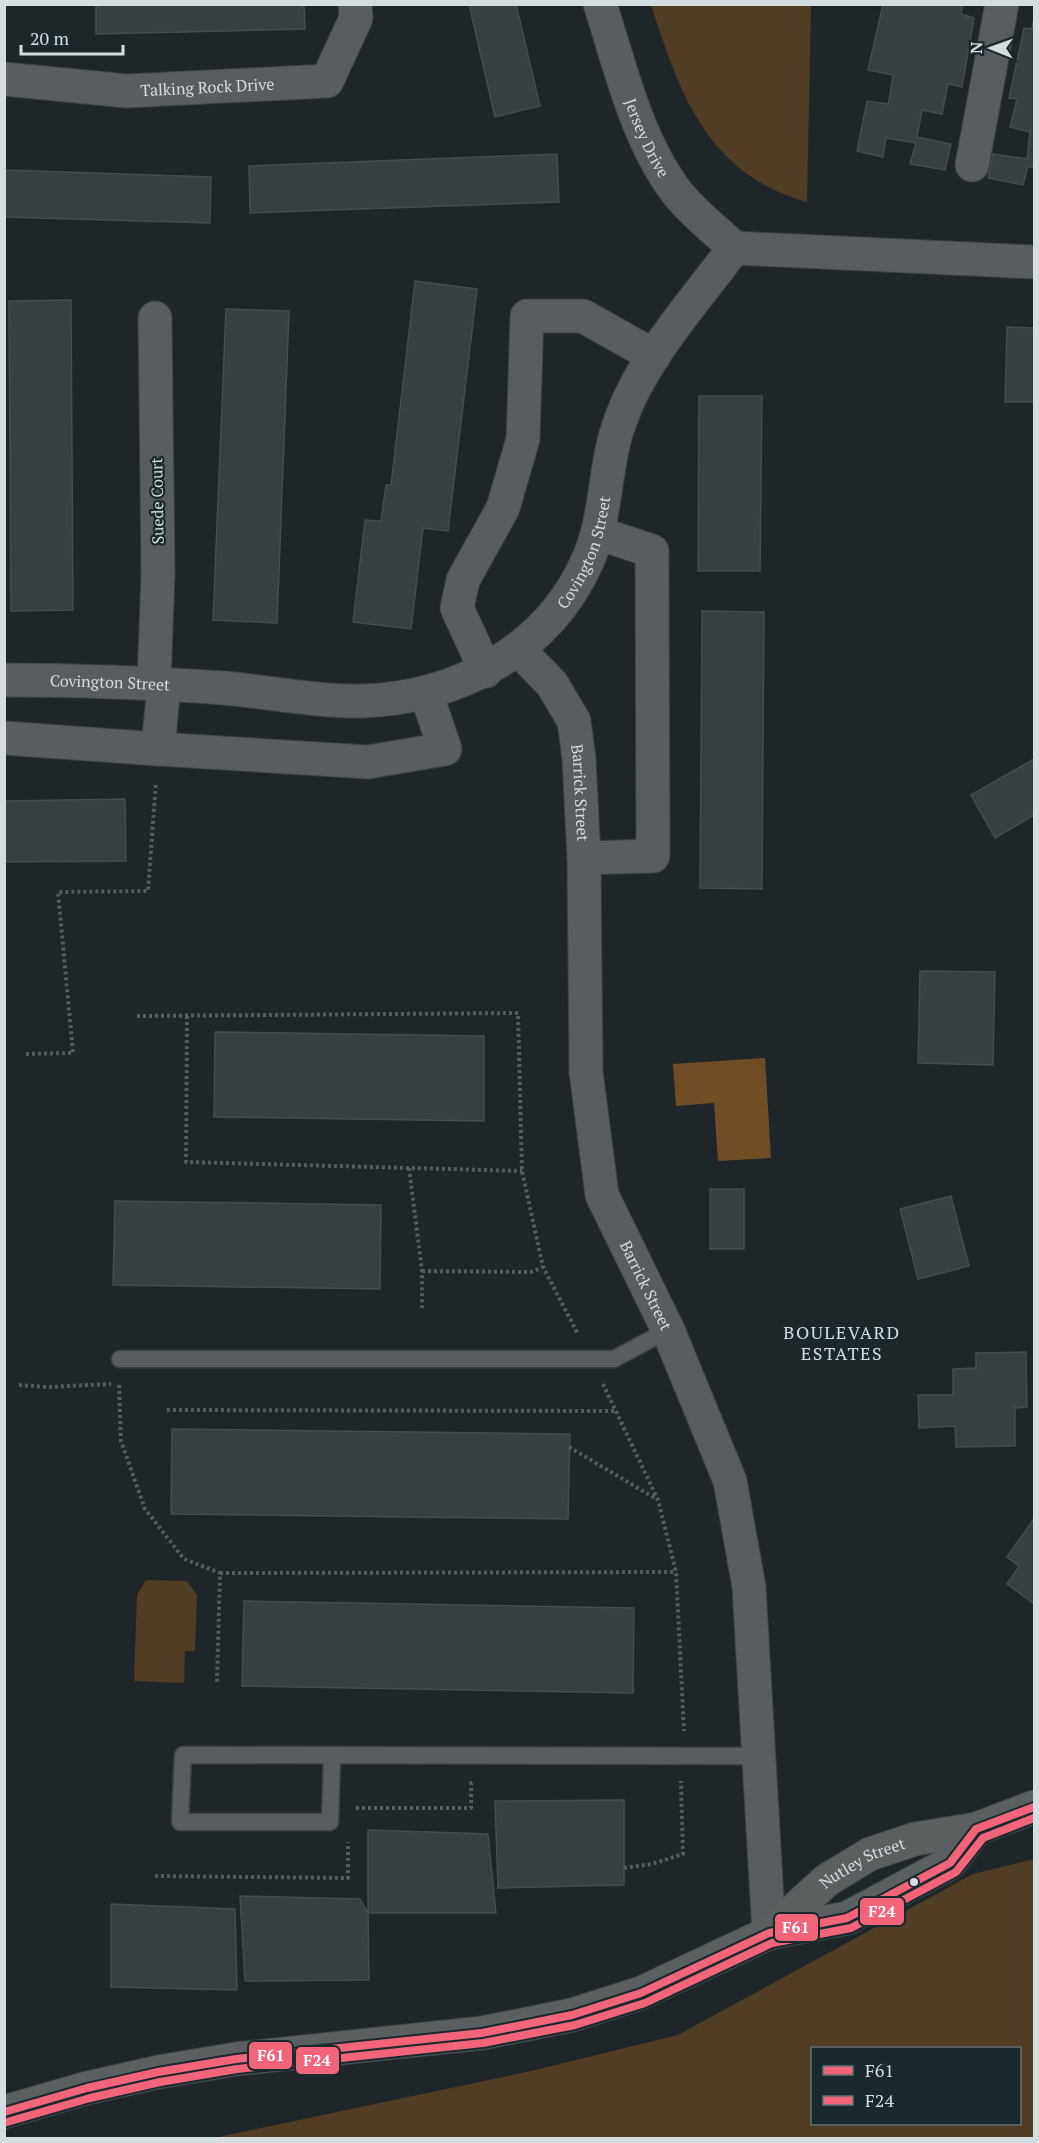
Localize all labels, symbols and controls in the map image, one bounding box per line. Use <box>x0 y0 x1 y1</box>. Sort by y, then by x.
scale bar <box>21 18 123 56</box>
north arrow <box>961 18 1021 78</box>
text: 20 m <box>30 26 70 50</box>
text: N <box>965 41 987 54</box>
street label: Talking Rock Drive <box>140 73 275 101</box>
street label: Jersey Drive <box>620 95 675 181</box>
street label: Suede Court <box>145 457 169 545</box>
street label: Covington Street <box>552 494 615 613</box>
street label: Covington Street <box>50 669 171 696</box>
street label: Barrick Street <box>566 743 594 842</box>
street label: Barrick Street <box>615 1237 678 1334</box>
district label: BOULEVARD ESTATES <box>783 1320 901 1365</box>
street label: Nutley Street <box>814 1832 908 1893</box>
unlabelled marker <box>908 1876 920 1888</box>
line badge: F24 <box>859 1897 905 1926</box>
text: F24 <box>868 1900 896 1922</box>
line badge: F61 <box>774 1913 819 1942</box>
text: F61 <box>782 1916 810 1938</box>
line badge: F61 <box>248 2041 293 2070</box>
text: F61 <box>257 2044 285 2066</box>
line badge: F24 <box>295 2046 340 2075</box>
legend <box>811 2047 1021 2125</box>
text: F24 <box>303 2049 331 2071</box>
text: F61 <box>865 2058 894 2082</box>
text: F24 <box>865 2088 894 2112</box>

